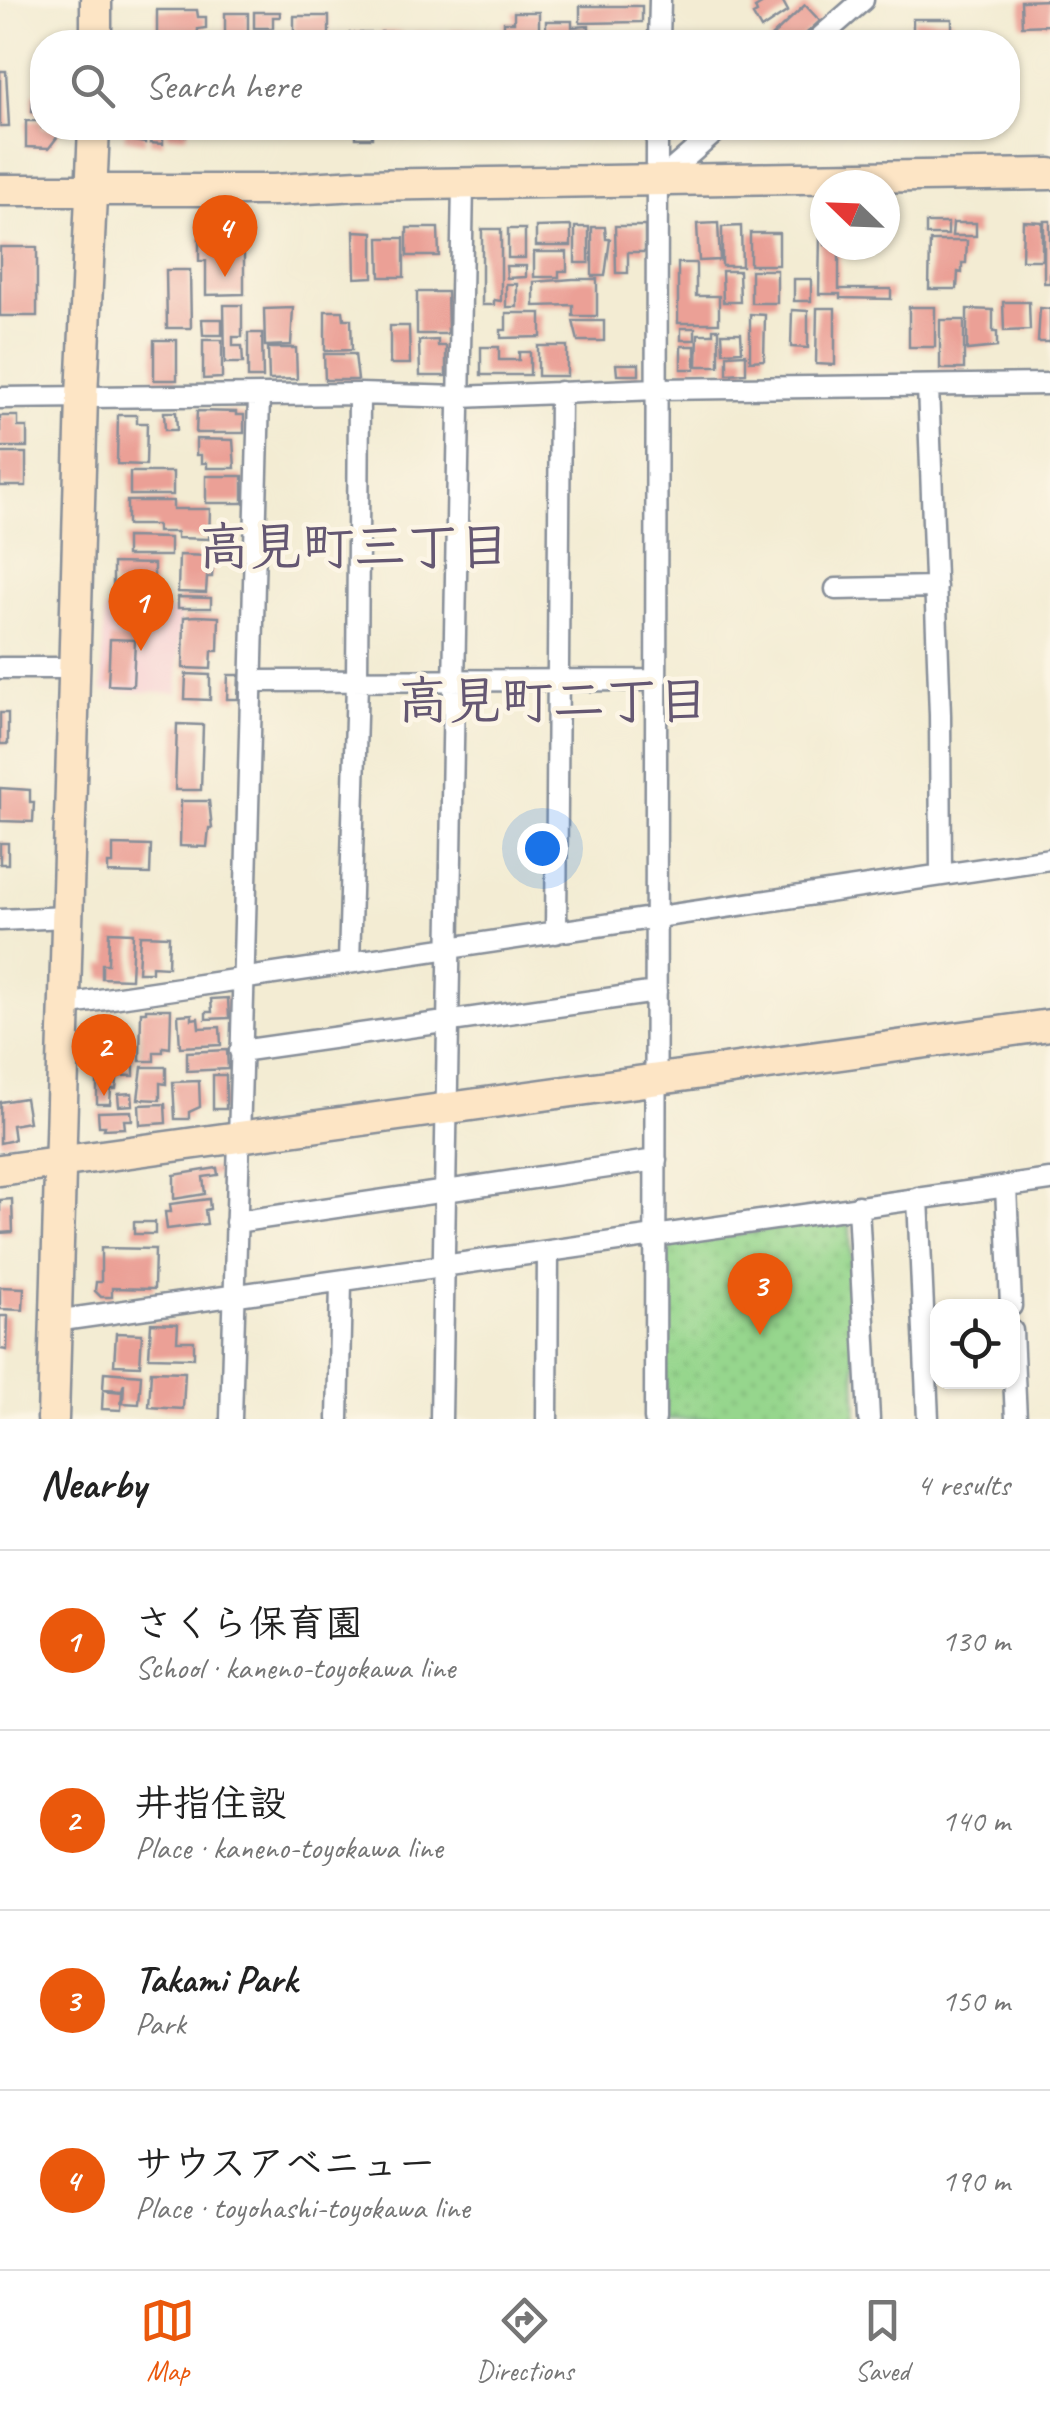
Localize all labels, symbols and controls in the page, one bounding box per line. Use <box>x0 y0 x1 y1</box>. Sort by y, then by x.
search box <box>30 30 1020 140</box>
icon: search <box>65 58 120 113</box>
text: Search here <box>145 62 300 109</box>
north arrow <box>810 170 900 260</box>
pin: 4 <box>192 194 258 277</box>
district label: 高見町三丁目 <box>198 514 510 580</box>
pin: 1 <box>108 568 174 651</box>
district label: 高見町二丁目 <box>397 668 709 734</box>
your location <box>517 823 568 874</box>
pin: 2 <box>72 1014 136 1096</box>
pin: 3 <box>728 1252 792 1335</box>
map controls <box>930 1299 1020 1389</box>
button: locate <box>930 1299 1020 1389</box>
text: Nearby <box>40 1458 146 1511</box>
text: 4 results <box>916 1464 1010 1505</box>
text: さくら保育園 <box>135 1600 363 1647</box>
text: 1 <box>65 1620 80 1661</box>
text: 130 m <box>941 1620 1010 1661</box>
text: School · kaneno-toyokawa line <box>135 1647 455 1688</box>
text: 井指住設 <box>135 1780 287 1827</box>
text: 2 <box>65 1800 80 1841</box>
text: 140 m <box>941 1800 1010 1841</box>
text: Place · kaneno-toyokawa line <box>135 1827 443 1868</box>
text: Takami Park <box>135 1956 297 2003</box>
text: 3 <box>65 1980 80 2021</box>
text: 150 m <box>941 1980 1010 2021</box>
text: Park <box>135 2003 186 2044</box>
text: サウスアベニュー <box>135 2140 436 2187</box>
text: 4 <box>65 2160 80 2201</box>
text: 190 m <box>941 2160 1010 2201</box>
text: Place · toyohashi-toyokawa line <box>135 2187 470 2228</box>
tab: Map <box>140 2293 195 2388</box>
tab: Directions <box>476 2293 574 2388</box>
tab: Saved <box>855 2293 910 2388</box>

